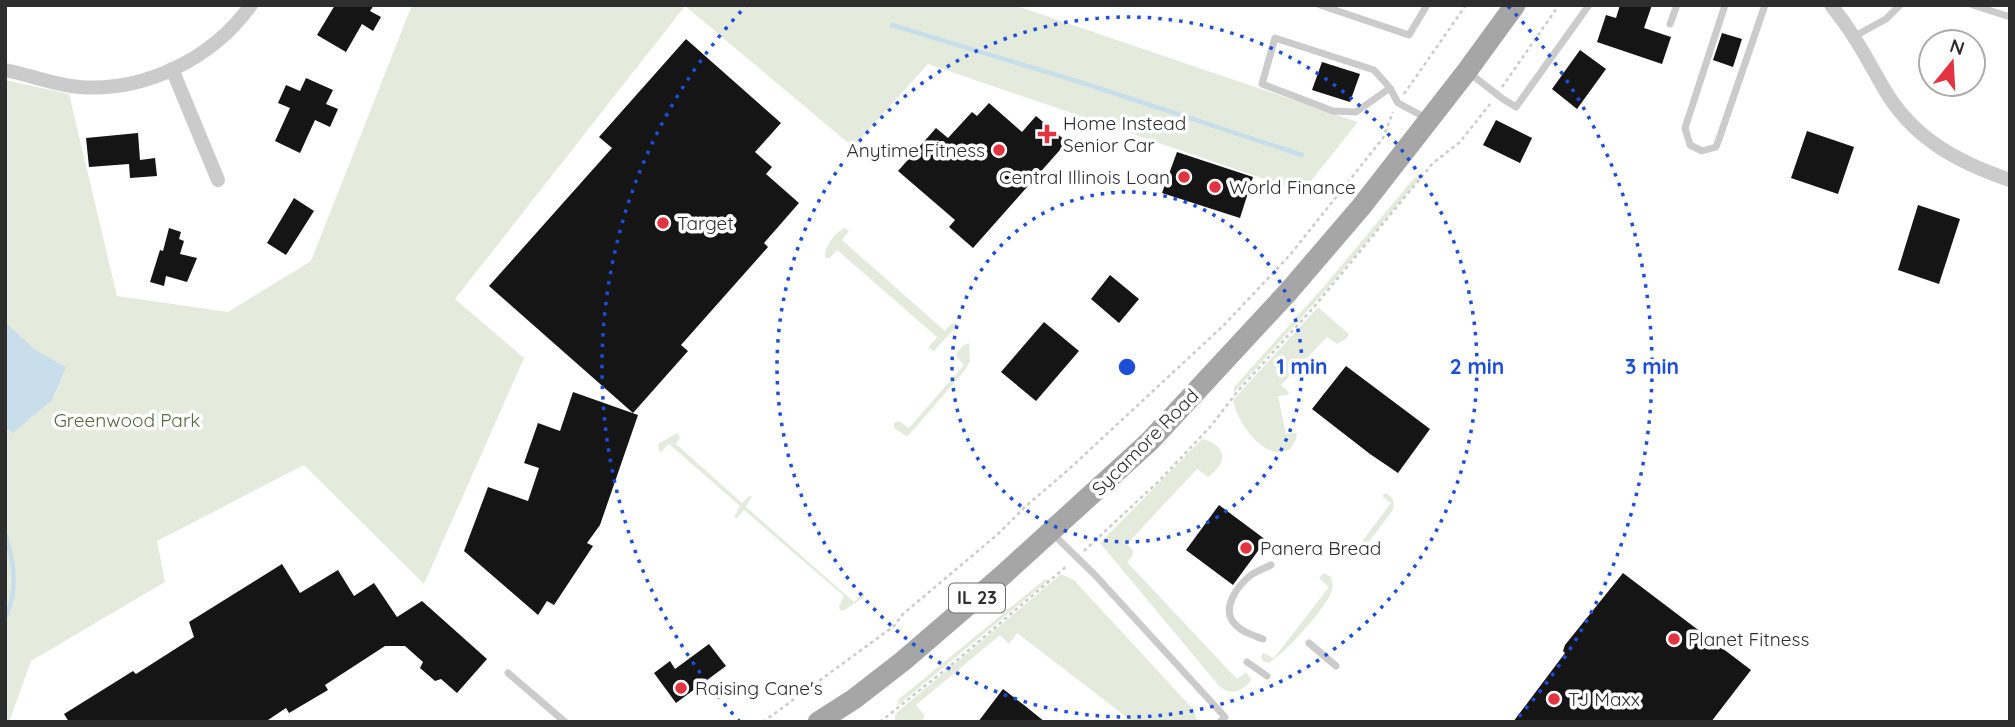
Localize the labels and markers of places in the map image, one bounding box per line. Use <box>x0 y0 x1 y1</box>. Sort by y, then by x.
place label: Home Instead Senior Car <box>1063 111 1186 157</box>
marker: Home Instead Senior Car <box>1037 124 1057 144</box>
place label: Anytime Fitness <box>846 138 985 162</box>
marker: Anytime Fitness <box>991 142 1007 158</box>
place label: Central Illinois Loan <box>999 165 1170 189</box>
marker: Central Illinois Loan <box>1176 169 1192 185</box>
place label: World Finance <box>1229 175 1356 199</box>
marker: World Finance <box>1207 179 1223 195</box>
place label: Target <box>677 211 734 235</box>
marker: Target <box>655 215 671 231</box>
centre of rings <box>1115 355 1139 379</box>
place label: Panera Bread <box>1260 536 1381 560</box>
marker: Panera Bread <box>1238 540 1254 556</box>
place label: Planet Fitness <box>1688 627 1809 651</box>
marker: Planet Fitness <box>1666 631 1682 647</box>
place label: Raising Cane's <box>695 676 823 700</box>
marker: Raising Cane's <box>673 680 689 696</box>
place label: TJ Maxx <box>1568 687 1640 711</box>
marker: TJ Maxx <box>1546 691 1562 707</box>

